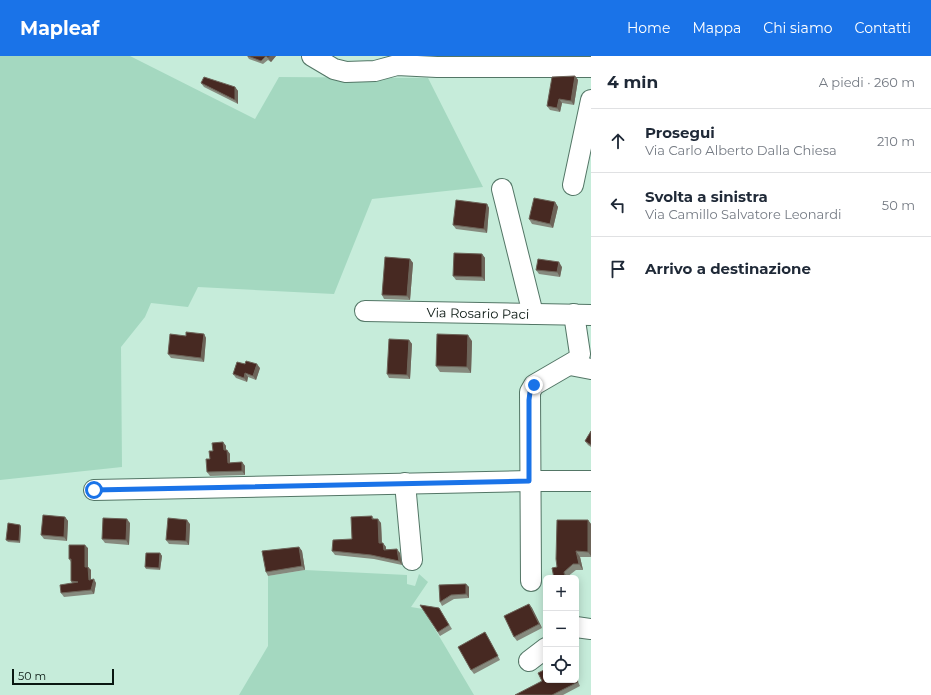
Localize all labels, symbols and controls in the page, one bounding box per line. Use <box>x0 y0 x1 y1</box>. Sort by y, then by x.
text: Mapleaf <box>20 17 99 40</box>
text: Home <box>627 19 670 37</box>
text: Mappa <box>692 19 741 37</box>
text: Chi siamo <box>763 19 833 37</box>
text: Contatti <box>855 19 911 37</box>
text: 4 min <box>607 72 658 92</box>
text: A piedi · 260 m <box>819 74 915 90</box>
text: Prosegui <box>645 123 715 142</box>
icon: ahead <box>607 130 629 152</box>
text: 210 m <box>877 133 915 149</box>
text: Via Carlo Alberto Dalla Chiesa <box>645 142 837 158</box>
text: Svolta a sinistra <box>645 187 768 206</box>
icon: left <box>607 194 629 216</box>
text: 50 m <box>882 197 915 213</box>
text: Via Camillo Salvatore Leonardi <box>645 206 842 222</box>
icon: arrive <box>607 258 629 280</box>
text: Arrivo a destinazione <box>645 259 811 278</box>
street label: Via Rosario Paci <box>426 304 529 322</box>
route end <box>525 376 543 394</box>
route start <box>85 481 103 499</box>
map controls <box>543 575 579 683</box>
button: + <box>543 575 579 611</box>
button: − <box>543 611 579 647</box>
button: locate <box>543 647 579 683</box>
scale bar <box>12 667 114 686</box>
text: 50 m <box>18 669 46 683</box>

